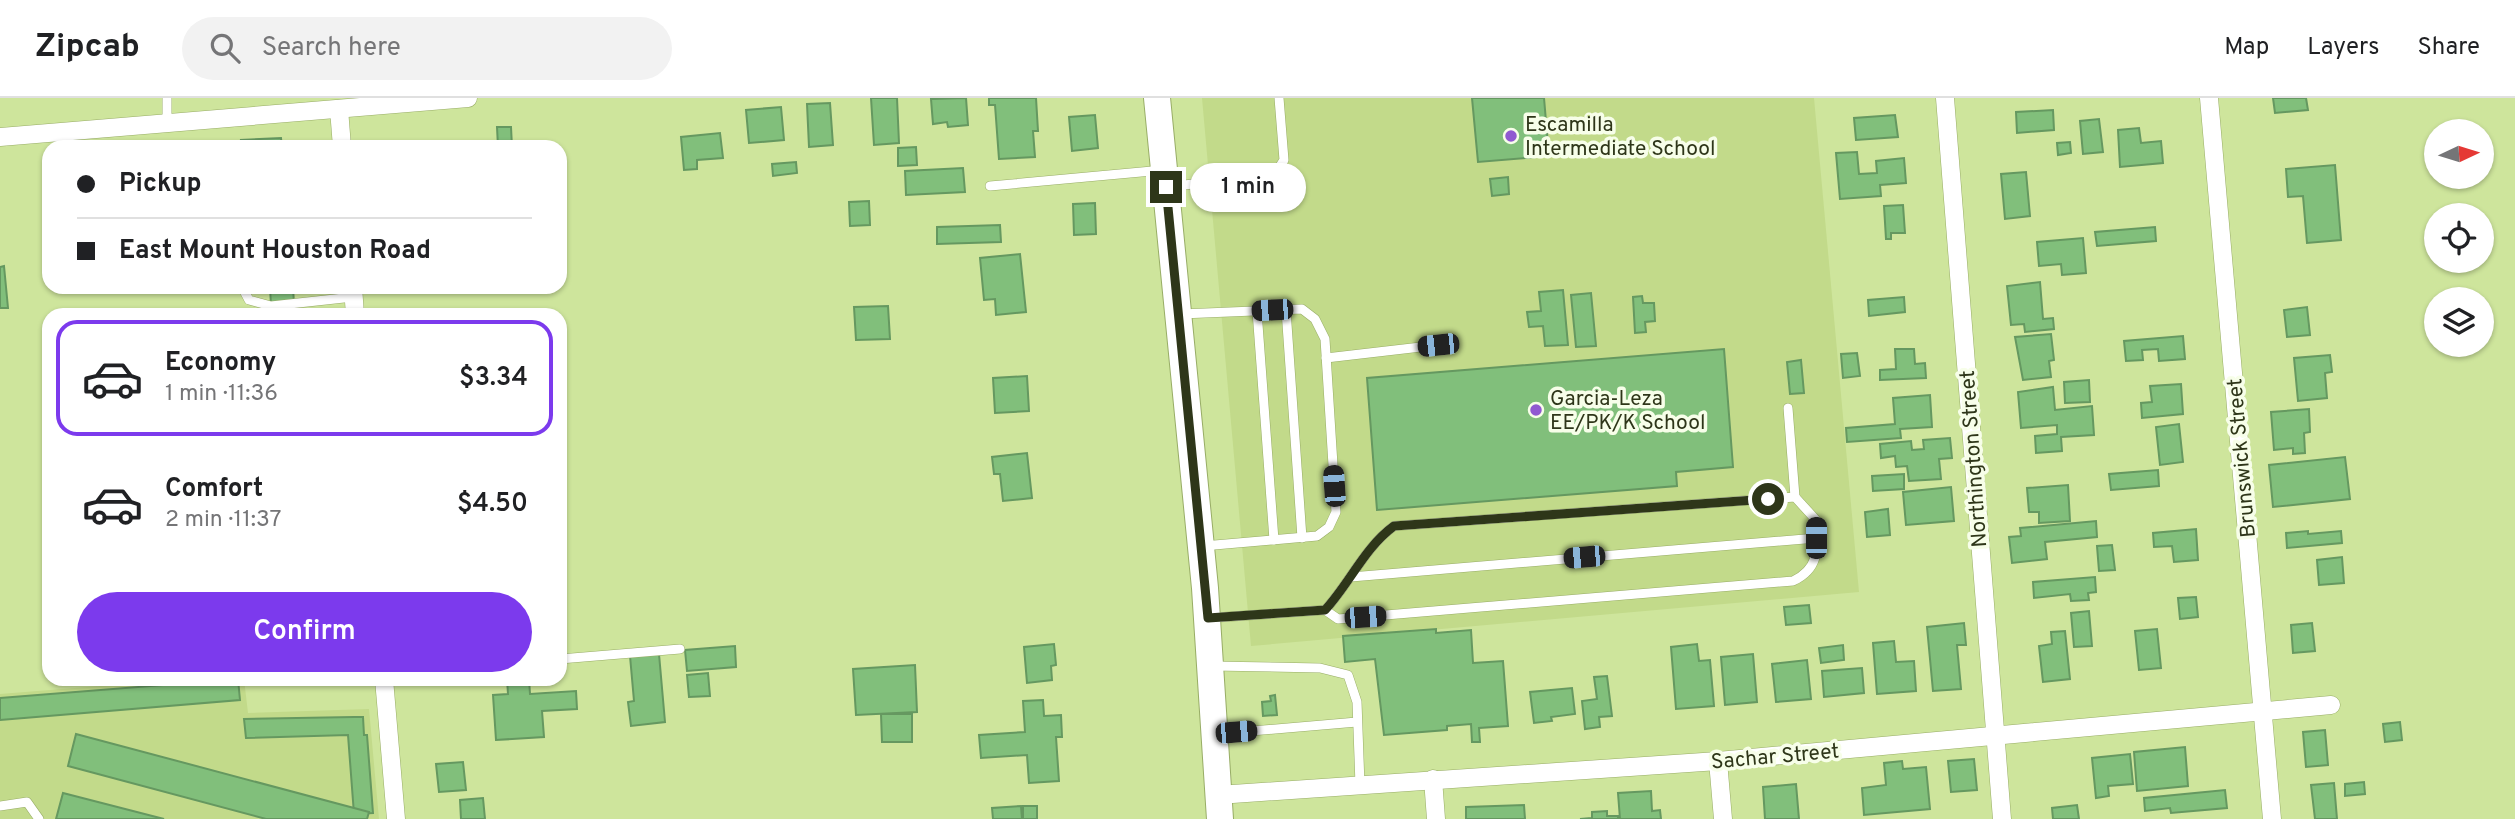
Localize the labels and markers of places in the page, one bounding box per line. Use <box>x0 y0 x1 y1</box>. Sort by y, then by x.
place label: Escamilla Intermediate School <box>1525 112 1715 163</box>
marker: Escamilla Intermediate School <box>1503 128 1519 144</box>
place label: Garcia-Leza EE/PK/K School <box>1550 386 1705 437</box>
marker: Garcia-Leza EE/PK/K School <box>1528 402 1544 418</box>

